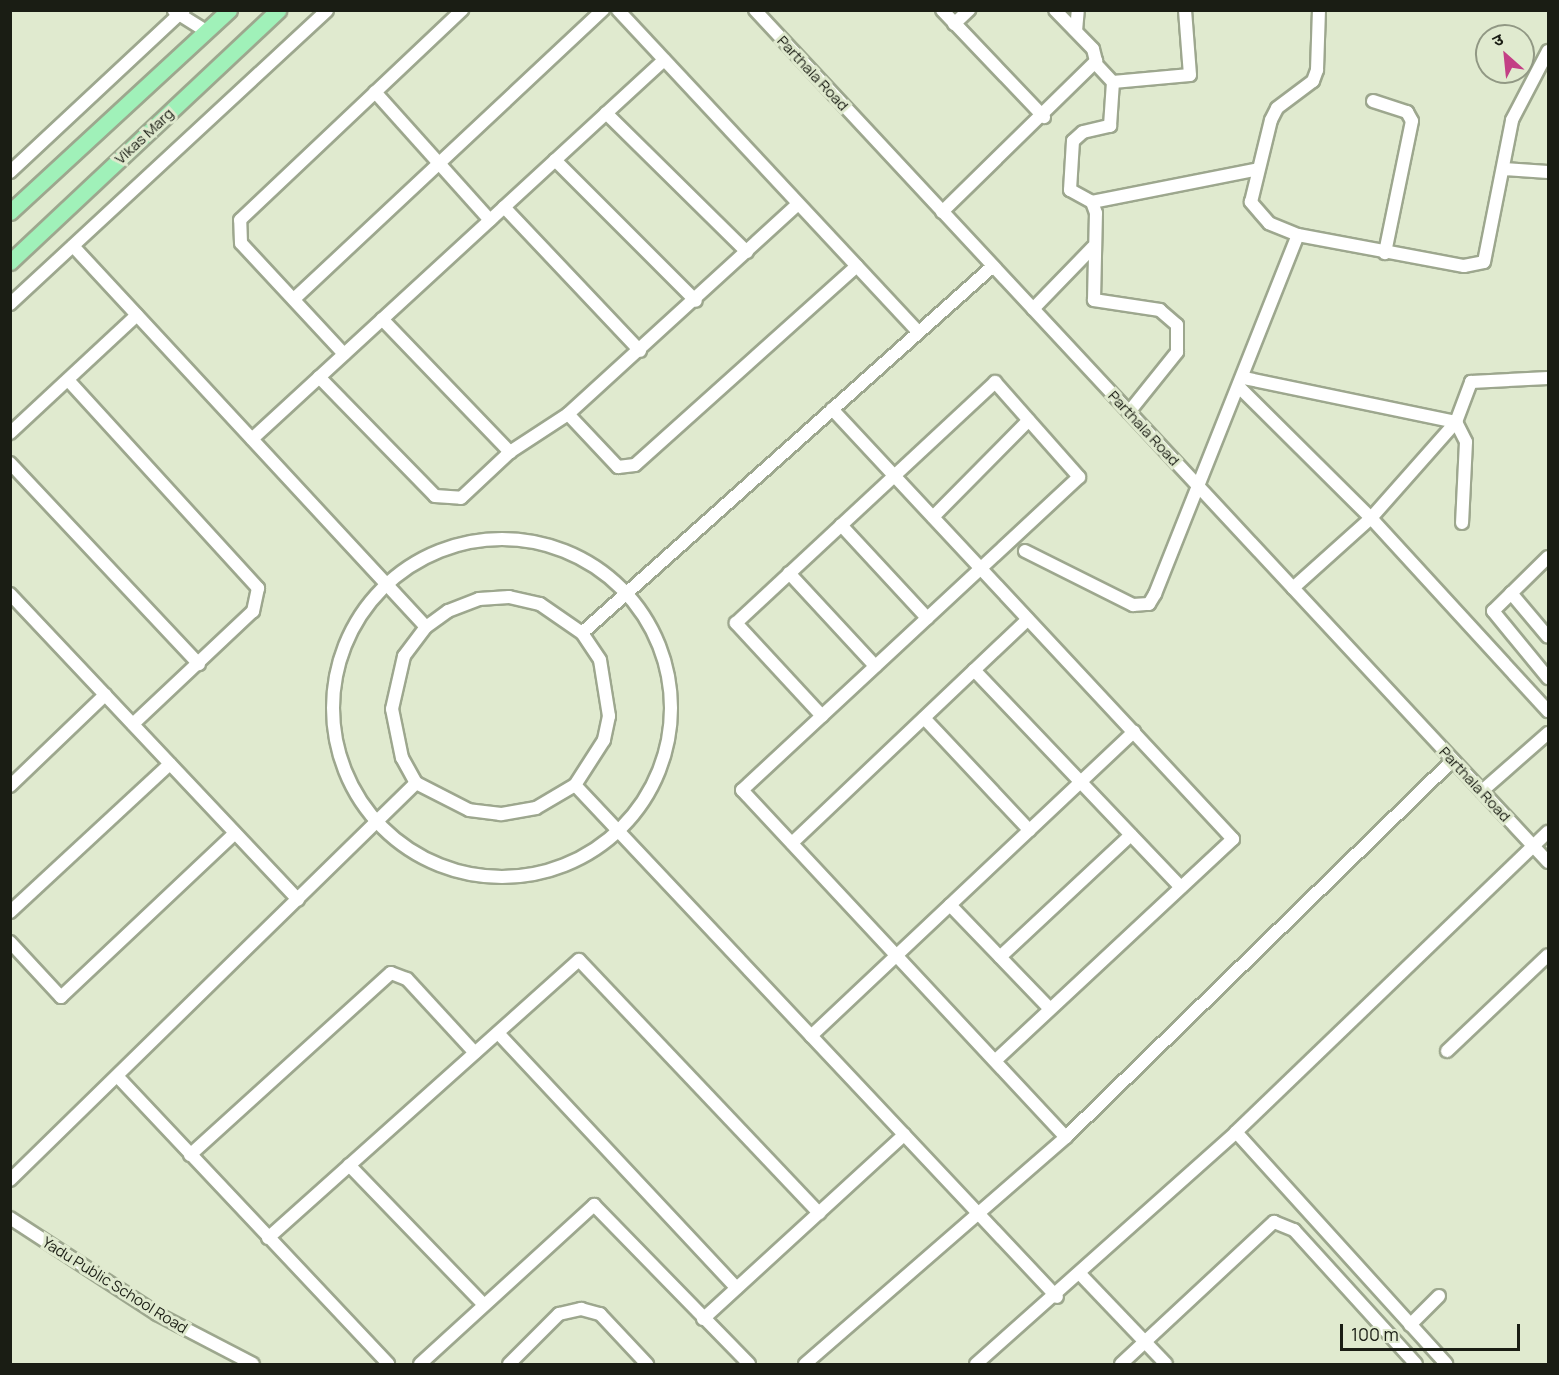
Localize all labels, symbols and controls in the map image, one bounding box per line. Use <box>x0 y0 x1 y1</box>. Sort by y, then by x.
north arrow <box>1475 24 1535 84</box>
text: उ <box>1489 28 1507 52</box>
street label: Parthala Road <box>774 32 852 114</box>
street label: Vikas Marg <box>111 104 177 168</box>
street label: Parthala Road <box>1105 387 1183 469</box>
street label: Parthala Road <box>1436 743 1514 825</box>
street label: Yadu Public School Road <box>39 1233 191 1337</box>
scale bar <box>1343 1312 1523 1350</box>
text: 100 m <box>1351 1322 1399 1346</box>

